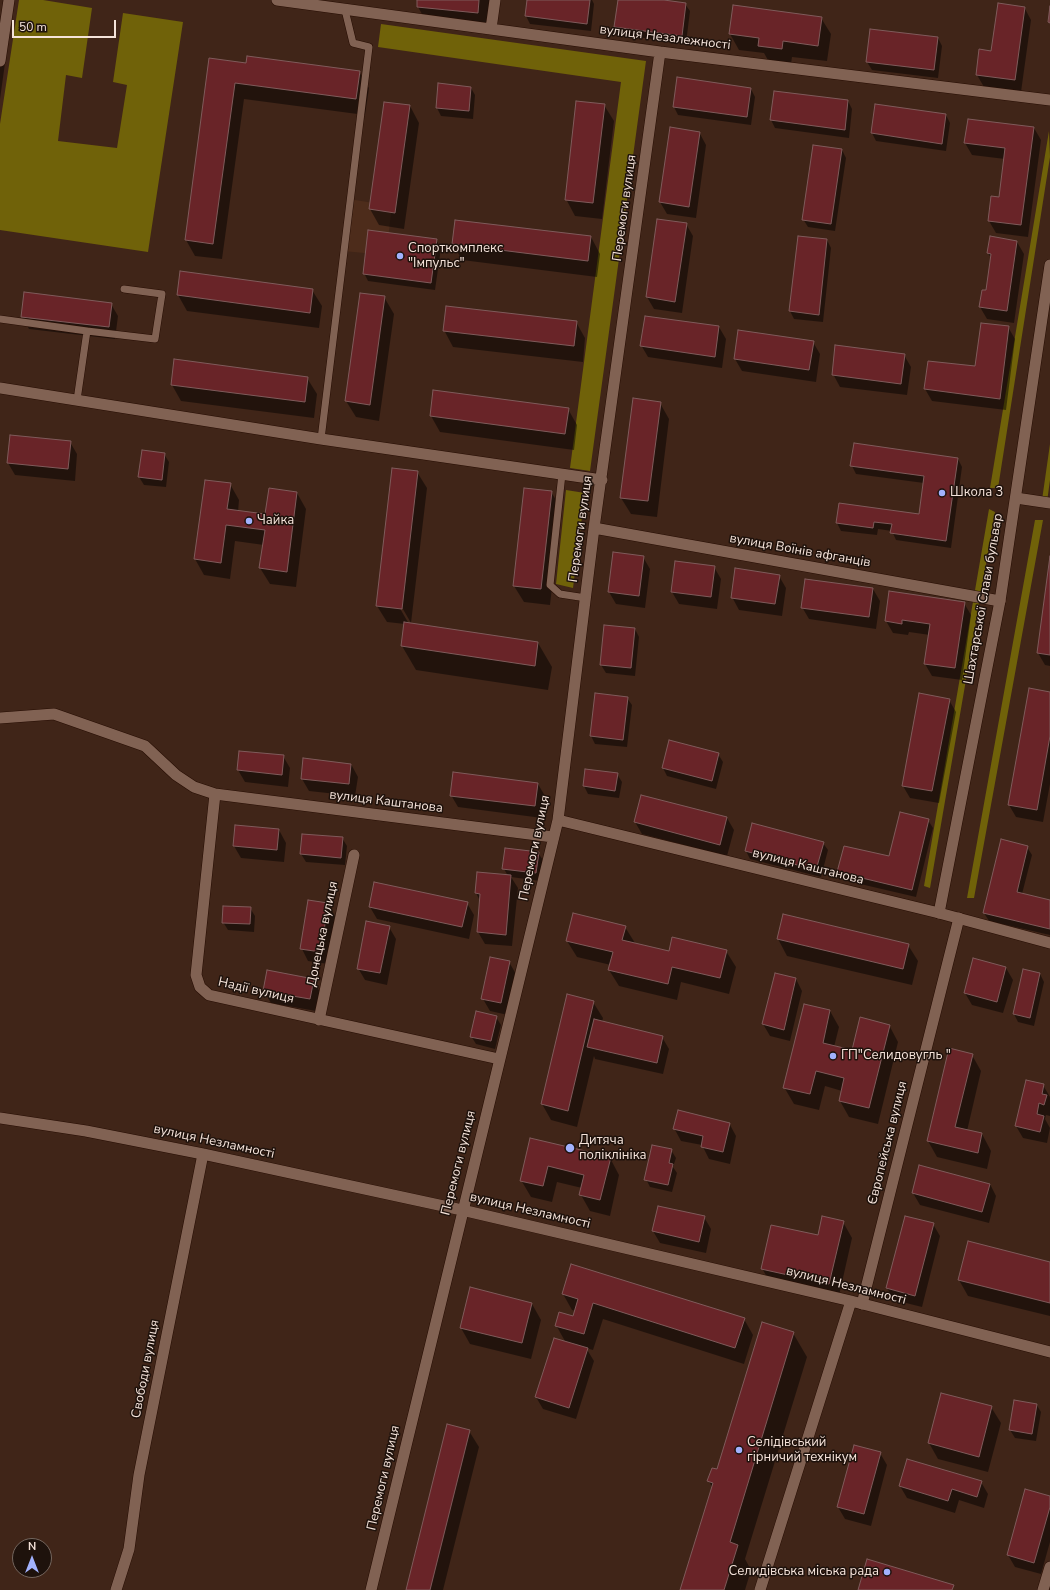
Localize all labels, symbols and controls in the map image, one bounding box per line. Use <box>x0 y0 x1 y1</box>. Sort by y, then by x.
scale bar <box>14 12 118 38</box>
text: 50 m <box>19 19 47 35</box>
street label: вулиця Незалежності <box>599 22 731 54</box>
street label: Перемоги вулиця <box>610 154 640 262</box>
place label: Спорткомплекс "Імпульс" <box>408 241 503 272</box>
marker: Спорткомплекс "Імпульс" <box>395 251 405 261</box>
street label: Перемоги вулиця <box>566 475 596 583</box>
place label: Школа 3 <box>950 485 1003 501</box>
marker: Школа 3 <box>937 488 947 498</box>
street label: Шахтарської Слави бульвар <box>961 512 1007 686</box>
place label: Чайка <box>257 513 294 529</box>
marker: Чайка <box>244 516 254 526</box>
street label: вулиця Воїнів афганців <box>728 531 872 571</box>
street label: вулиця Каштанова <box>328 787 444 817</box>
street label: Перемоги вулиця <box>516 794 554 902</box>
street label: вулиця Каштанова <box>751 846 865 888</box>
street label: Донецька вулиця <box>304 880 342 988</box>
street label: Надії вулиця <box>216 975 296 1007</box>
place label: ГП"Селидовугль " <box>841 1048 951 1064</box>
marker: ГП"Селидовугль " <box>828 1051 838 1061</box>
street label: Європейська вулиця <box>865 1080 911 1206</box>
street label: Перемоги вулиця <box>438 1109 480 1217</box>
street label: вулиця Незламності <box>152 1122 276 1162</box>
place label: Дитяча поліклініка <box>579 1133 646 1164</box>
marker: Дитяча поліклініка <box>564 1142 576 1154</box>
street label: вулиця Незламності <box>468 1190 592 1232</box>
street label: вулиця Незламності <box>784 1264 908 1308</box>
street label: Свободи вулиця <box>129 1318 163 1420</box>
street label: Перемоги вулиця <box>364 1424 404 1532</box>
place label: Селідівський гірничий технікум <box>747 1435 857 1466</box>
marker: Селідівський гірничий технікум <box>734 1445 744 1455</box>
north arrow <box>12 1538 52 1578</box>
text: N <box>28 1539 36 1554</box>
place label: Селидівська міська рада <box>729 1564 879 1580</box>
marker: Селидівська міська рада <box>882 1567 892 1577</box>

